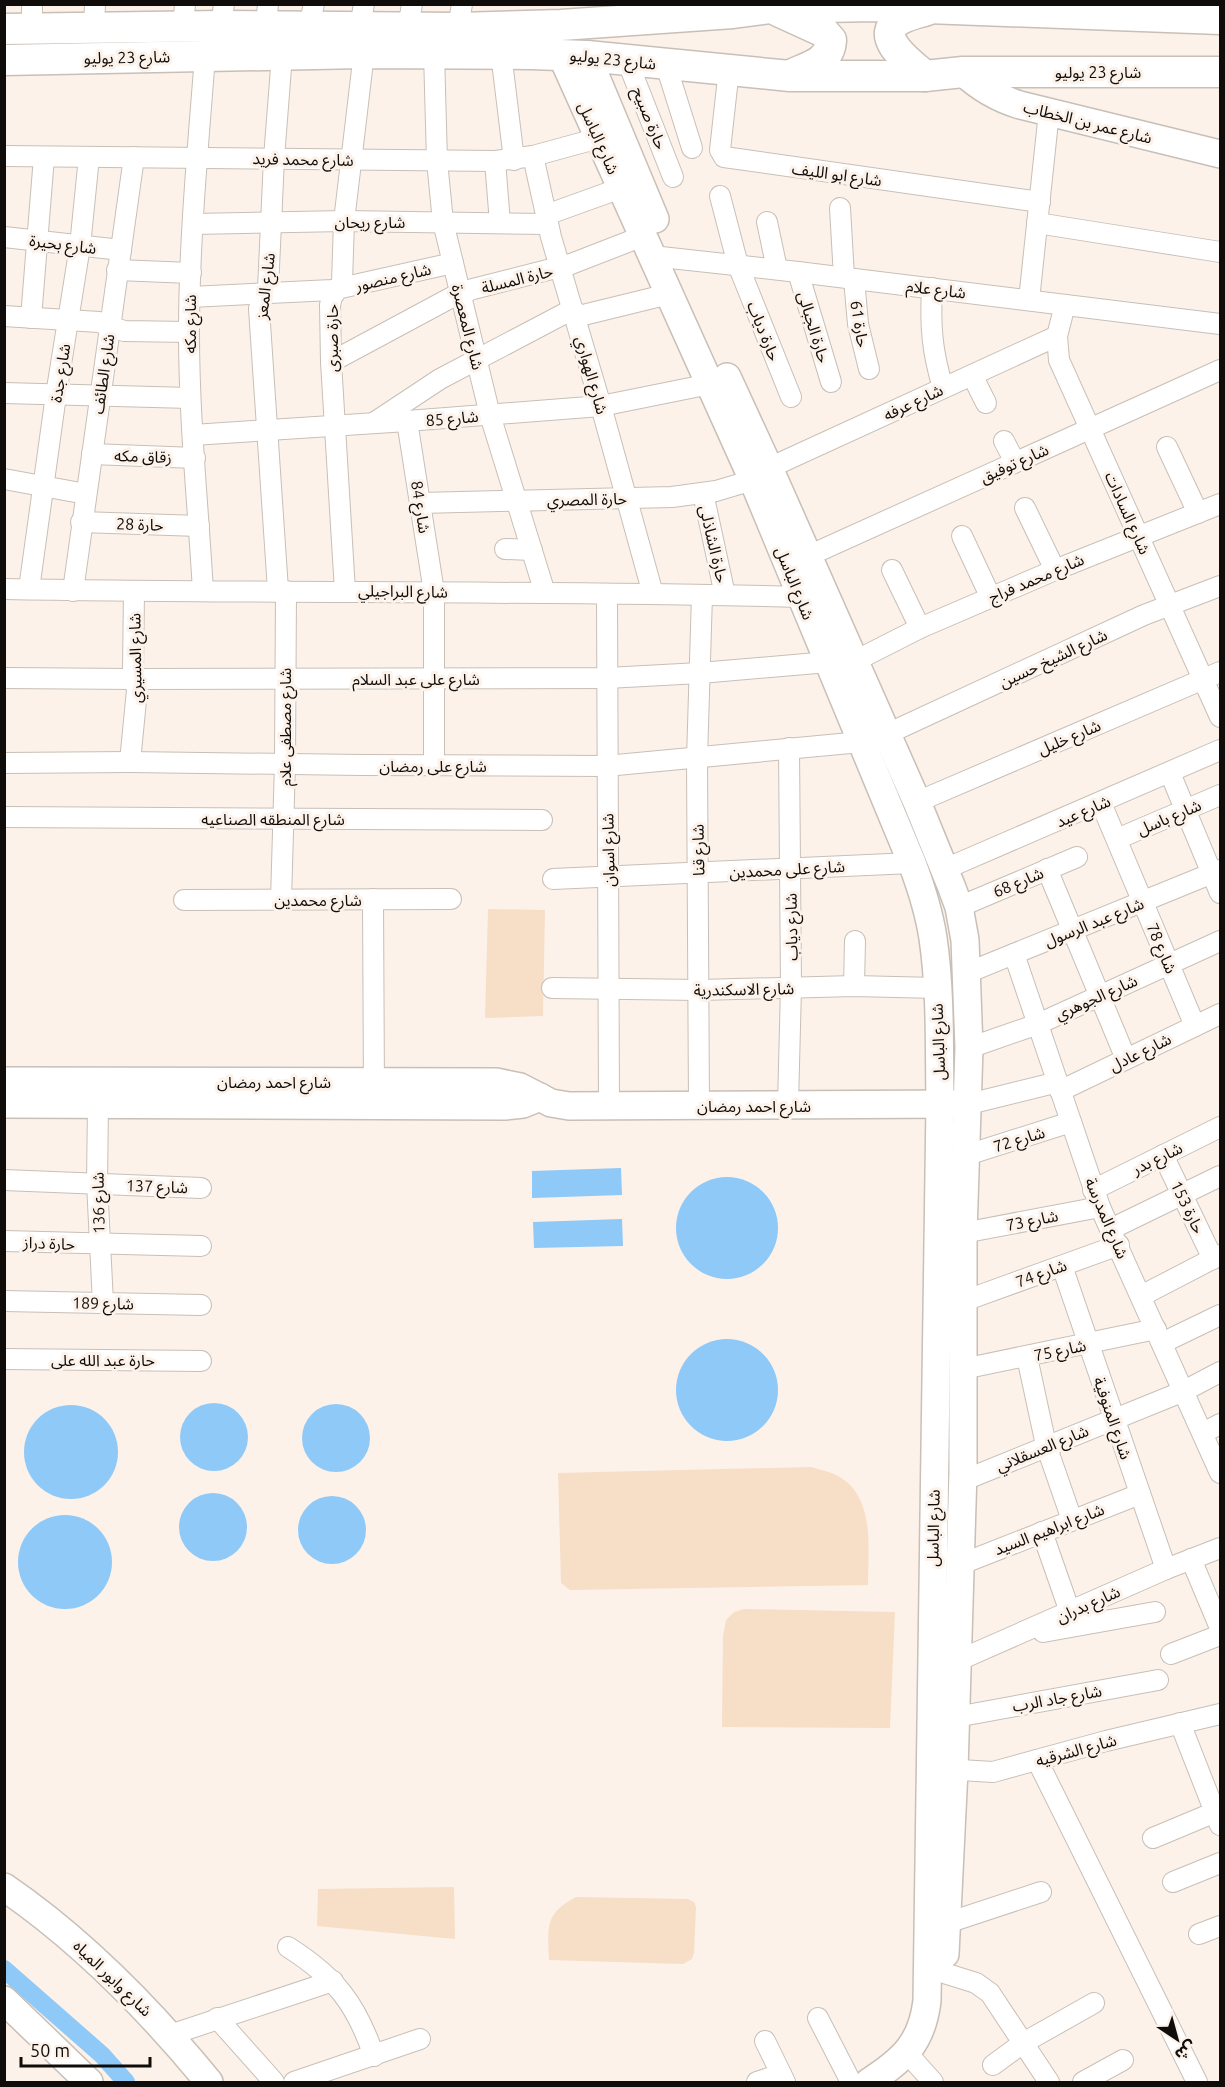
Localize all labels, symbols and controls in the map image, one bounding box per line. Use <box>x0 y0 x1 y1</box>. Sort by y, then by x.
street label: شارع 23 يوليو <box>569 46 657 76</box>
street label: شارع 23 يوليو <box>84 47 171 71</box>
street label: شارع 23 يوليو <box>1055 63 1141 85</box>
street label: حارة صبيح <box>626 84 671 153</box>
street label: شارع عمر بن الخطاب <box>1021 97 1154 151</box>
street label: شارع الباسل <box>571 99 623 179</box>
street label: شارع محمد فريد <box>252 149 354 173</box>
street label: شارع ابو الليف <box>790 159 883 193</box>
street label: شارع ريحان <box>335 213 405 235</box>
street label: شارع بحيرة <box>28 231 98 261</box>
street label: شارع المعز <box>252 252 282 322</box>
street label: شارع منصور <box>352 260 434 299</box>
street label: حارة المسلة <box>479 261 555 298</box>
street label: شارع علام <box>905 276 967 306</box>
street label: شارع المعصرة <box>445 282 487 373</box>
street label: حارة الجبالى <box>794 289 833 365</box>
street label: شارع مكه <box>181 294 203 354</box>
street label: حارة دياب <box>743 299 784 364</box>
street label: حارة 61 <box>846 299 873 349</box>
street label: حارة صبرى <box>323 304 342 372</box>
street label: شارع الطائف <box>88 333 121 416</box>
street label: شارع الهواري <box>568 334 612 417</box>
street label: شارع جدة <box>46 342 77 404</box>
street label: شارع عرفه <box>880 380 947 427</box>
street label: شارع 85 <box>425 407 479 433</box>
street label: شارع توفيق <box>977 440 1053 490</box>
street label: زقاق مكه <box>114 446 172 467</box>
street label: شارع السادات <box>1098 469 1154 559</box>
street label: شارع 84 <box>404 479 434 535</box>
street label: حارة المصري <box>547 489 627 512</box>
street label: حارة الشاذلى <box>695 503 732 585</box>
street label: حارة 28 <box>116 514 164 535</box>
street label: شارع الباسل <box>768 544 818 624</box>
street label: شارع محمد فراج <box>986 550 1088 610</box>
street label: شارع البراجيلي <box>358 581 448 605</box>
street label: شارع المسيري <box>125 613 149 703</box>
street label: شارع الشيخ حسين <box>996 625 1112 695</box>
street label: شارع مصطفى علام <box>276 668 298 786</box>
street label: شارع على عبد السلام <box>352 670 480 692</box>
street label: شارع خليل <box>1035 716 1105 762</box>
street label: شارع على رمضان <box>379 757 487 779</box>
street label: شارع عيد <box>1053 792 1114 834</box>
street label: شارع باسل <box>1134 795 1205 842</box>
street label: شارع المنطقه الصناعيه <box>201 810 345 832</box>
street label: شارع اسوان <box>598 813 622 887</box>
street label: شارع قنا <box>689 824 711 876</box>
street label: شارع على محمدين <box>729 857 846 885</box>
street label: شارع 68 <box>990 863 1047 904</box>
street label: شارع محمدين <box>274 891 362 913</box>
street label: شارع دياب <box>781 893 805 961</box>
street label: شارع عبد الرسول <box>1042 894 1148 954</box>
street label: شارع 78 <box>1140 920 1181 977</box>
street label: شارع الجوهري <box>1052 971 1142 1027</box>
street label: شارع الاسكندرية <box>694 979 795 1003</box>
street label: شارع الباسل <box>928 1003 952 1081</box>
street label: شارع عادل <box>1106 1029 1175 1078</box>
street label: شارع احمد رمضان <box>217 1073 331 1095</box>
street label: شارع احمد رمضان <box>697 1097 811 1119</box>
street label: شارع 72 <box>991 1123 1048 1159</box>
street label: شارع بدر <box>1128 1138 1187 1182</box>
street label: شارع 136 <box>88 1172 112 1234</box>
street label: شارع المدرسة <box>1078 1175 1132 1263</box>
street label: شارع 137 <box>126 1176 188 1200</box>
street label: حارة 153 <box>1167 1178 1208 1237</box>
street label: شارع 73 <box>1004 1206 1060 1238</box>
street label: حارة دراز <box>22 1233 75 1254</box>
street label: شارع 74 <box>1013 1255 1070 1294</box>
street label: شارع 189 <box>72 1293 134 1317</box>
street label: شارع 75 <box>1032 1336 1089 1368</box>
street label: حارة عبد الله على <box>51 1351 155 1370</box>
street label: شارع المنوفية <box>1087 1374 1136 1463</box>
street label: شارع العسقلاني <box>993 1421 1092 1478</box>
street label: شارع الباسل <box>923 1489 947 1567</box>
street label: شارع ابراهيم السيد <box>991 1500 1108 1562</box>
street label: شارع بدران <box>1053 1582 1124 1630</box>
street label: شارع جاد الرب <box>1011 1681 1104 1719</box>
street label: شارع الشرقيه <box>1034 1731 1120 1773</box>
street label: شارع وابور المياه <box>67 1936 156 2023</box>
north arrow <box>1147 2009 1207 2069</box>
scale bar <box>21 2030 150 2068</box>
text: ش <box>1171 2037 1200 2065</box>
text: 50 m <box>30 2040 70 2060</box>

